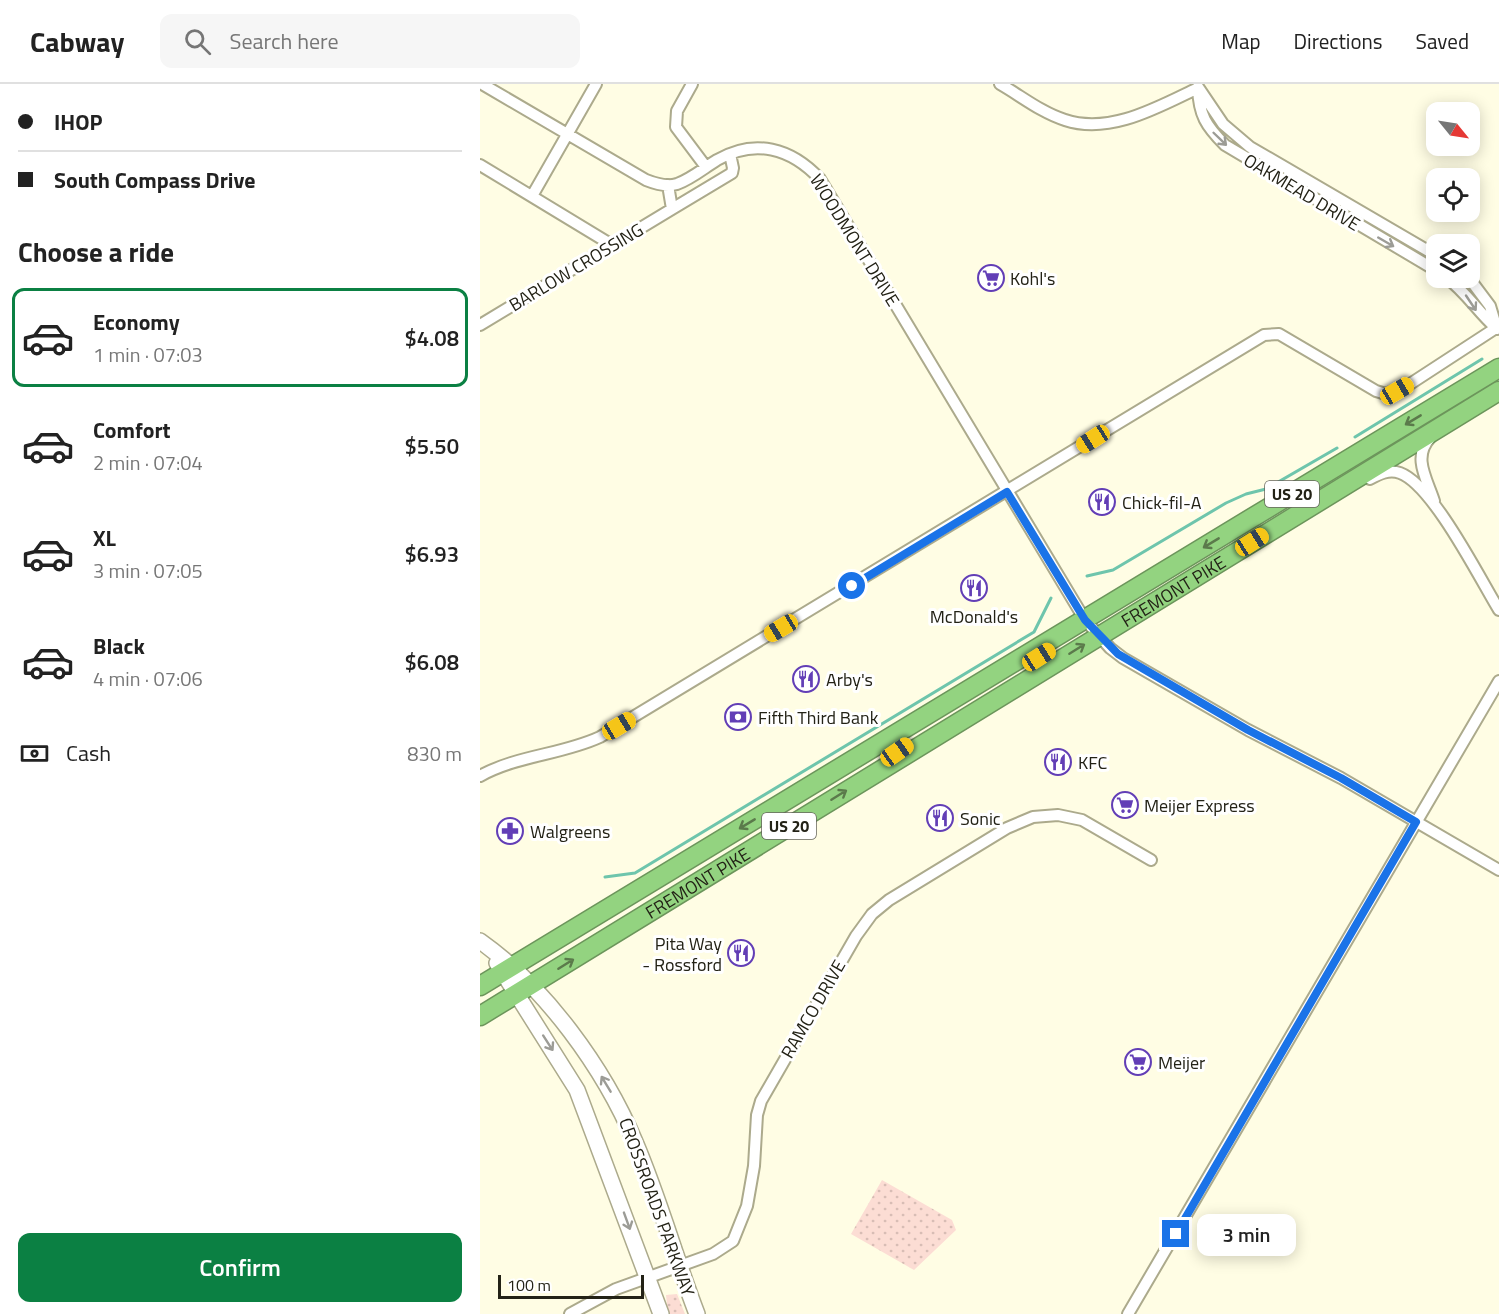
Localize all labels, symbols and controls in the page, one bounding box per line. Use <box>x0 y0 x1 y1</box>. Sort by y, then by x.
search box <box>160 14 580 68</box>
text: Cabway <box>30 20 124 63</box>
text: Search here <box>229 24 339 58</box>
icon: search <box>181 25 214 58</box>
text: Map <box>1221 25 1261 57</box>
text: Directions <box>1294 25 1383 57</box>
text: Saved <box>1416 25 1469 57</box>
north arrow <box>1426 102 1480 156</box>
map controls <box>1426 102 1480 288</box>
text: IHOP <box>54 105 103 139</box>
one-way arrow <box>1213 132 1228 147</box>
street label: OAKMEAD DRIVE <box>1239 147 1365 237</box>
text: South Compass Drive <box>54 163 256 197</box>
button: locate <box>1426 168 1480 222</box>
street label: WOODMONT DRIVE <box>803 169 907 311</box>
street label: BARLOW CROSSING <box>504 216 648 318</box>
text: Choose a ride <box>18 231 174 272</box>
button: layers <box>1426 234 1480 288</box>
one-way arrow <box>1377 236 1394 248</box>
supermarket icon: Kohl's <box>976 263 1006 293</box>
place label: Kohl's <box>1010 265 1055 292</box>
one-way arrow <box>1466 294 1478 311</box>
text: Economy <box>93 305 180 339</box>
icon: car <box>21 311 75 365</box>
text: $4.08 <box>404 321 459 355</box>
text: 1 min · 07:03 <box>93 339 203 370</box>
car <box>1377 374 1417 408</box>
text: Comfort <box>93 413 171 447</box>
one-way arrow <box>1405 415 1422 427</box>
icon: car <box>21 419 75 473</box>
car <box>1073 422 1113 456</box>
text: $5.50 <box>404 429 459 463</box>
text: 2 min · 07:04 <box>93 447 203 478</box>
road number: US 20 <box>1265 481 1319 507</box>
restaurant icon: Chick-fil-A <box>1087 487 1117 517</box>
place label: Chick-fil-A <box>1122 489 1202 516</box>
text: XL <box>93 521 116 555</box>
car <box>1232 525 1272 559</box>
icon: car <box>21 527 75 581</box>
text: $6.93 <box>404 537 459 571</box>
one-way arrow <box>1203 538 1220 550</box>
street label: FREMONT PIKE <box>1115 548 1231 633</box>
text: 3 min · 07:05 <box>93 555 203 586</box>
route start <box>838 572 865 599</box>
restaurant icon: McDonald's <box>959 573 989 603</box>
place label: McDonald's <box>930 603 1018 630</box>
car <box>761 611 801 645</box>
text: Black <box>93 629 145 663</box>
icon: car <box>21 635 75 689</box>
car <box>1019 640 1059 674</box>
one-way arrow <box>1068 643 1085 655</box>
text: $6.08 <box>404 645 459 679</box>
text: 4 min · 07:06 <box>93 663 203 694</box>
restaurant icon: Arby's <box>791 664 821 694</box>
place label: Arby's <box>826 666 873 693</box>
bank icon: Fifth Third Bank <box>723 702 753 732</box>
place label: Fifth Third Bank <box>758 704 879 731</box>
car <box>599 709 639 743</box>
car <box>877 734 917 770</box>
text: Cash <box>66 736 111 770</box>
icon: cash <box>18 737 51 770</box>
text: 830 m <box>407 738 462 769</box>
restaurant icon: KFC <box>1043 747 1073 777</box>
place label: KFC <box>1078 749 1108 776</box>
one-way arrow <box>830 789 847 801</box>
supermarket icon: Meijer Express <box>1110 790 1140 820</box>
place label: Meijer Express <box>1144 792 1255 819</box>
restaurant icon: Sonic <box>925 803 955 833</box>
place label: Sonic <box>960 805 1001 832</box>
road number: US 20 <box>762 813 816 839</box>
pharmacy icon: Walgreens <box>495 816 525 846</box>
place label: Walgreens <box>530 818 610 845</box>
one-way arrow <box>739 818 756 830</box>
street label: FREMONT PIKE <box>640 840 755 925</box>
place label: Pita Way - Rossford <box>642 930 722 978</box>
restaurant icon: Pita Way - Rossford <box>726 938 756 968</box>
street label: RAMCO DRIVE <box>774 955 852 1063</box>
one-way arrow <box>557 957 574 969</box>
one-way arrow <box>543 1034 555 1051</box>
supermarket icon: Meijer <box>1123 1047 1153 1077</box>
place label: Meijer <box>1158 1049 1205 1076</box>
one-way arrow <box>599 1076 611 1093</box>
street label: CROSSROADS PARKWAY <box>612 1114 702 1300</box>
one-way arrow <box>622 1211 633 1230</box>
callout: 3 min <box>1197 1213 1296 1255</box>
text: 3 min <box>1222 1219 1271 1250</box>
route end <box>1162 1220 1189 1247</box>
button: Confirm <box>18 1233 462 1302</box>
scale bar <box>498 1272 644 1300</box>
text: 100 m <box>507 1273 551 1297</box>

